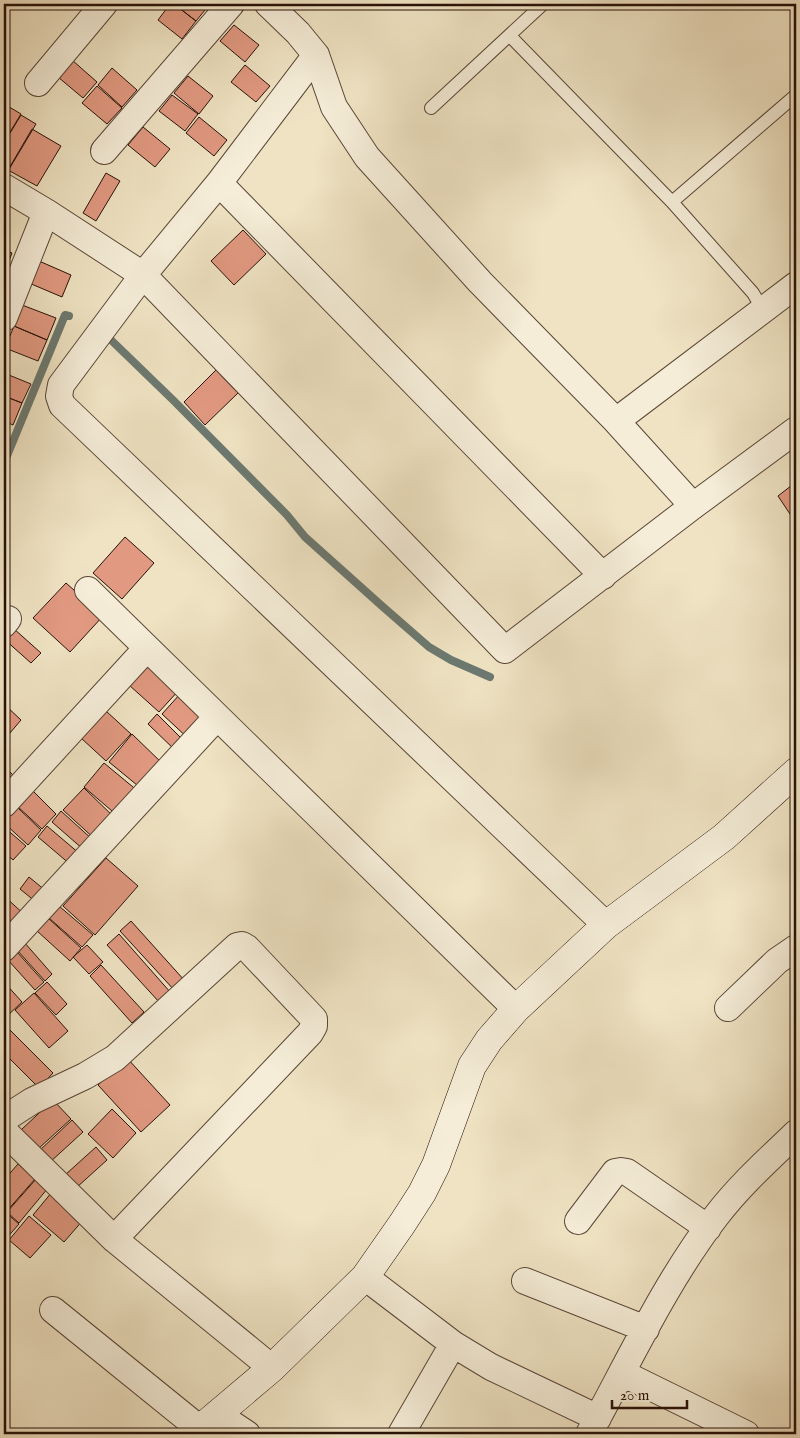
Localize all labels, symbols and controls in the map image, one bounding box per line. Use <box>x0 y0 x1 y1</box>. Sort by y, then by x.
scale bar <box>612 1378 688 1410</box>
text: 20 m <box>620 1386 650 1405</box>

